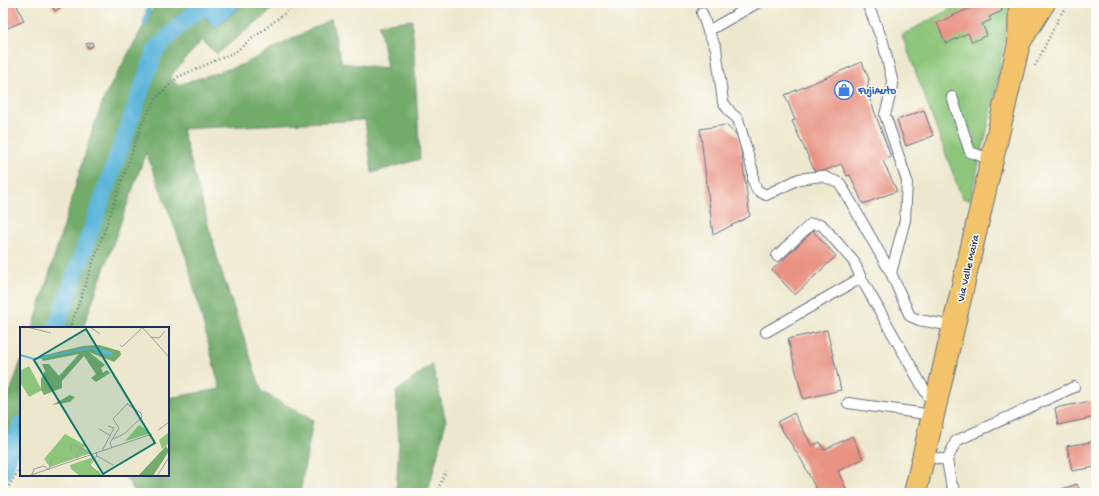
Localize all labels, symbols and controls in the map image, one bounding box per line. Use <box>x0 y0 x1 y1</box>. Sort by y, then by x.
shop icon: FujiAuto <box>833 79 855 101</box>
place label: FujiAuto <box>857 85 897 98</box>
street label: Via Valle Maira <box>955 233 983 304</box>
inset map <box>20 327 169 476</box>

